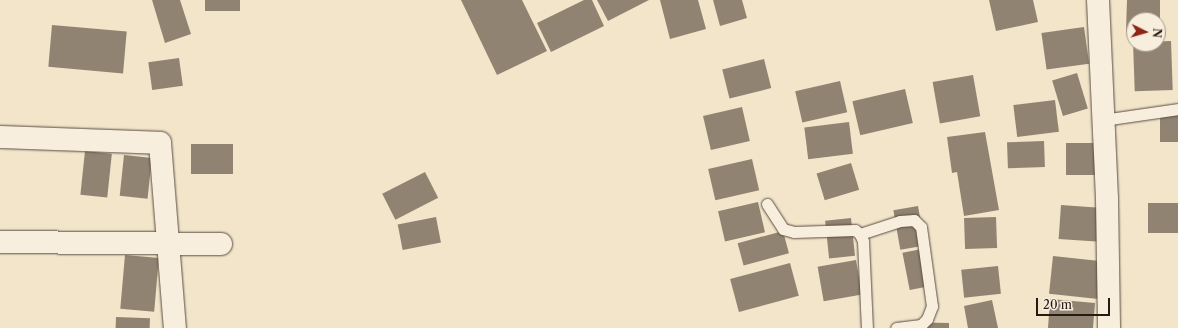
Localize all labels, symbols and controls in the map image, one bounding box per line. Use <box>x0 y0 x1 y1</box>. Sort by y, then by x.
north arrow <box>1126 12 1166 52</box>
text: N <box>1150 28 1164 38</box>
scale bar <box>1038 290 1112 316</box>
text: 20 m <box>1043 297 1072 312</box>

